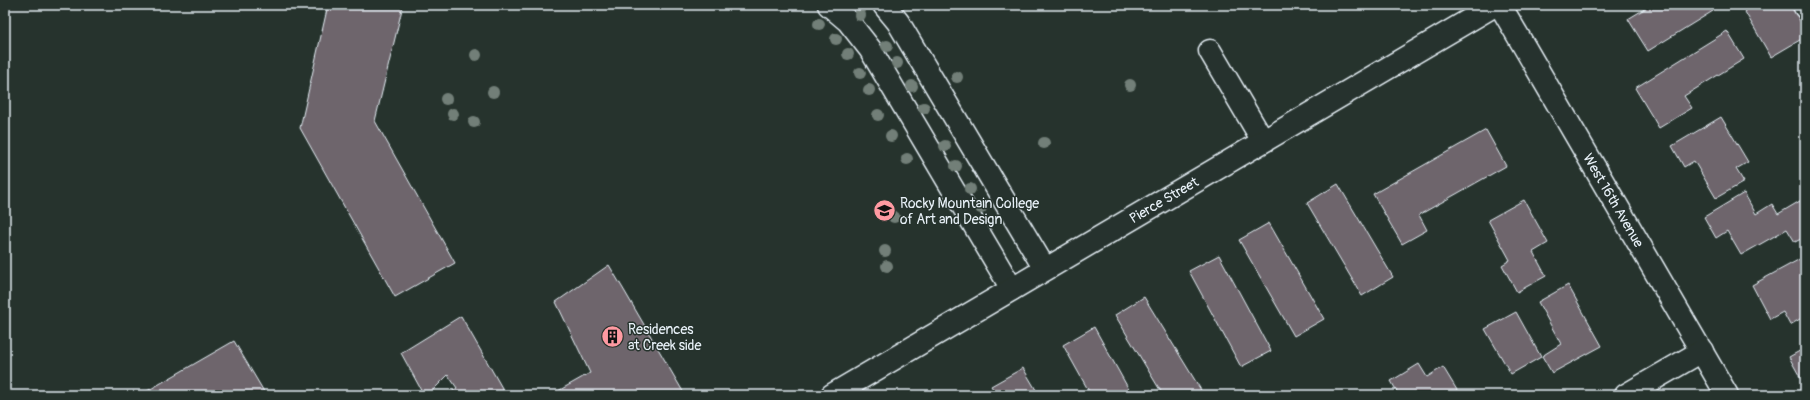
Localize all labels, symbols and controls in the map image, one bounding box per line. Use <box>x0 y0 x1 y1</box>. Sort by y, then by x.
street label: West 16th Avenue <box>1579 151 1647 251</box>
street label: Pierce Street <box>1127 173 1202 227</box>
place label: Rocky Mountain College of Art and Design <box>900 195 1039 228</box>
school or university icon: Rocky Mountain College of Art and Design <box>871 198 897 224</box>
place label: Residences at Creek side <box>628 321 702 354</box>
building icon: Residences at Creek side <box>599 324 625 350</box>

